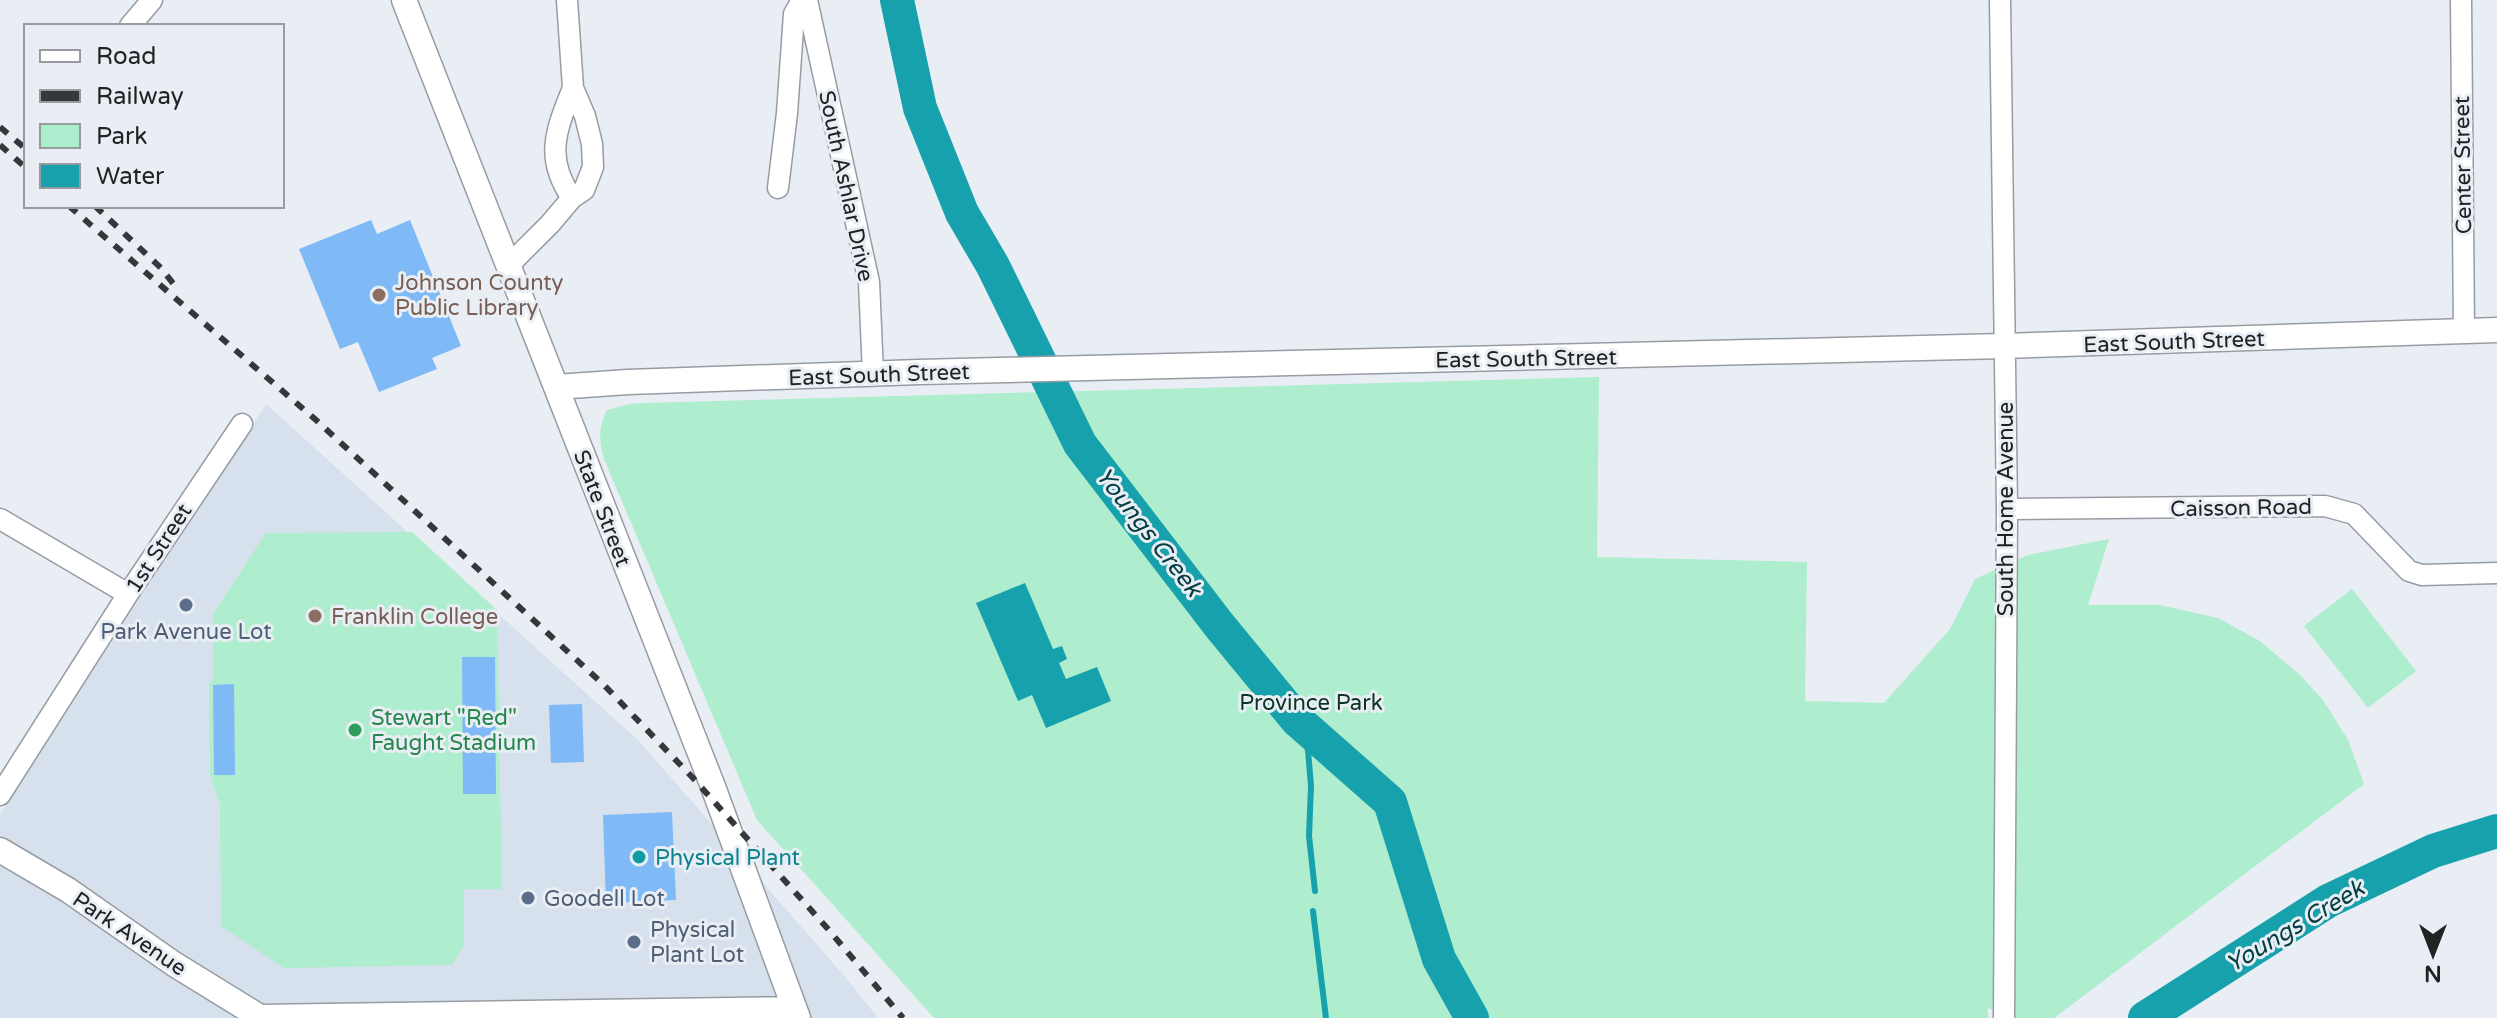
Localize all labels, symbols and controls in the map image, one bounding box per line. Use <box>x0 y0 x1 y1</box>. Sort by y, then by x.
legend <box>24 24 284 208</box>
text: Road <box>96 42 156 71</box>
text: Railway <box>96 82 184 111</box>
street label: South Ashlar Drive <box>813 88 879 284</box>
street label: Center Street <box>2449 96 2477 234</box>
text: Park <box>96 122 147 151</box>
text: Water <box>96 162 165 191</box>
place label: Johnson County Public Library <box>395 270 564 321</box>
marker: Johnson County Public Library <box>370 286 388 304</box>
street label: East South Street <box>2083 326 2265 358</box>
street label: East South Street <box>1435 344 1617 374</box>
street label: East South Street <box>788 359 970 391</box>
street label: South Home Avenue <box>1993 402 2019 616</box>
street label: State Street <box>568 446 636 570</box>
water label: Youngs Creek <box>1089 462 1209 604</box>
street label: Caisson Road <box>2170 494 2312 522</box>
street label: 1st Street <box>120 499 197 598</box>
marker: Park Avenue Lot <box>177 596 195 614</box>
place label: Franklin College <box>331 604 498 630</box>
marker: Franklin College <box>306 607 324 625</box>
place label: Park Avenue Lot <box>100 619 272 645</box>
park label: Province Park <box>1239 690 1383 716</box>
place label: Stewart "Red" Faught Stadium <box>371 705 536 756</box>
marker: Stewart "Red" Faught Stadium <box>346 721 364 739</box>
place label: Physical Plant <box>655 845 800 871</box>
marker: Physical Plant <box>630 848 648 866</box>
water label: Youngs Creek <box>2221 873 2371 979</box>
street label: Park Avenue <box>68 886 191 981</box>
place label: Goodell Lot <box>544 886 665 912</box>
marker: Goodell Lot <box>519 889 537 907</box>
north arrow <box>2393 914 2473 994</box>
place label: Physical Plant Lot <box>650 917 744 968</box>
marker: Physical Plant Lot <box>625 933 643 951</box>
text: N <box>2424 960 2442 986</box>

